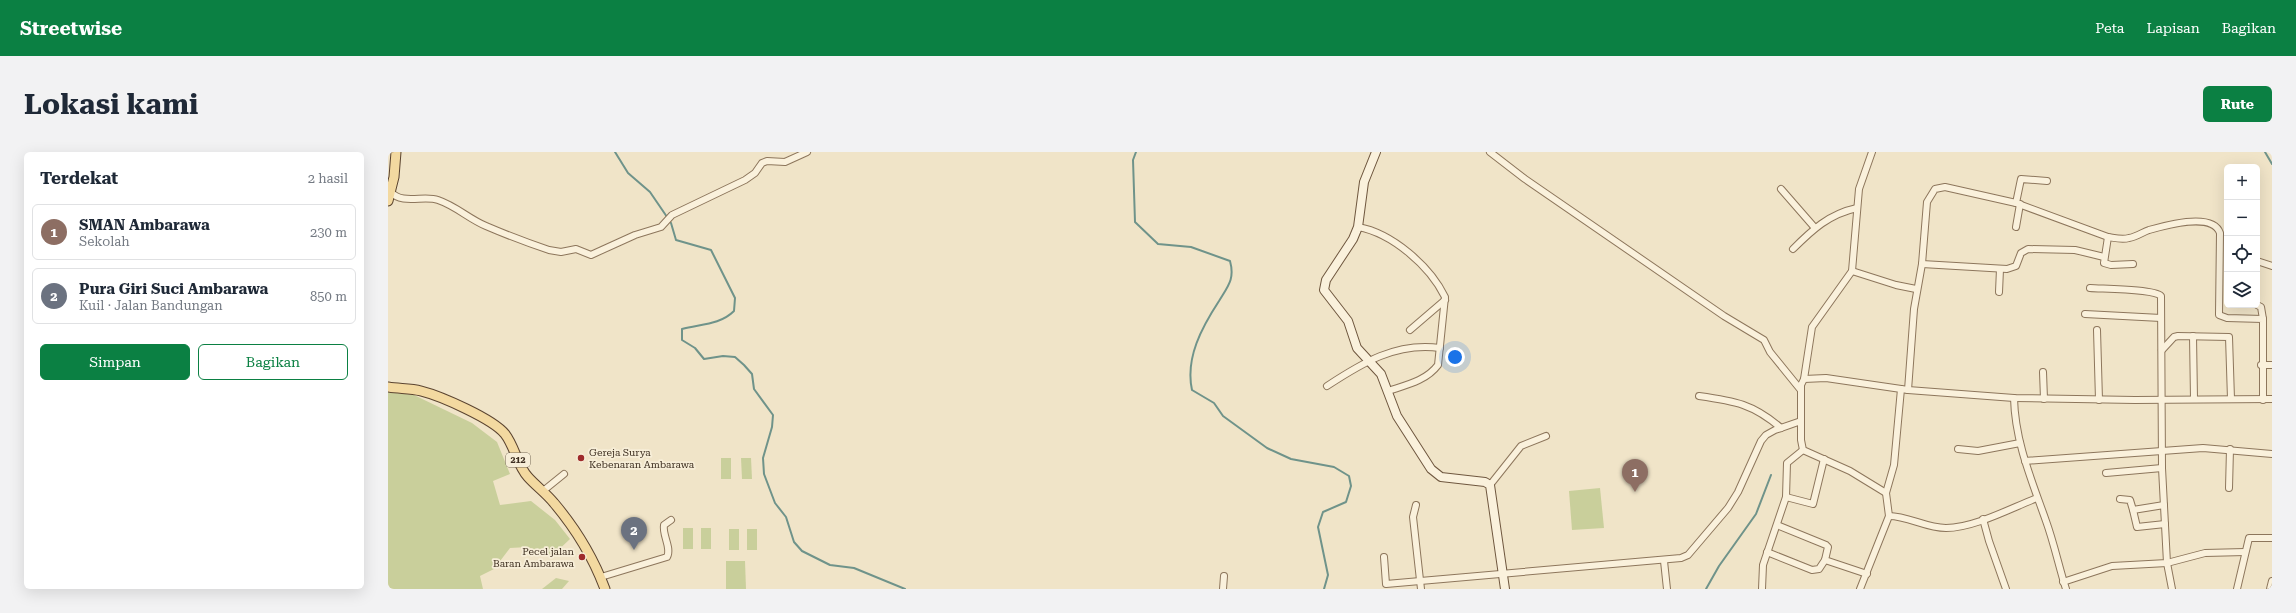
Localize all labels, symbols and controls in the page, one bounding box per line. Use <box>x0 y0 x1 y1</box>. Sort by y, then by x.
text: Streetwise <box>20 17 122 40</box>
text: Peta <box>2095 20 2124 36</box>
text: Lapisan <box>2146 20 2200 36</box>
text: Bagikan <box>2222 20 2276 36</box>
button: Rute <box>2203 86 2272 122</box>
text: Lokasi kami <box>24 88 198 121</box>
map controls <box>2224 164 2260 308</box>
button: + <box>2224 164 2260 200</box>
text: Terdekat <box>40 168 118 188</box>
text: 2 hasil <box>308 171 348 186</box>
button: − <box>2224 200 2260 236</box>
text: SMAN Ambarawa <box>79 216 210 234</box>
text: 1 <box>50 225 58 240</box>
text: 230 m <box>310 225 347 240</box>
text: Sekolah <box>79 234 130 249</box>
button: locate <box>2224 236 2260 272</box>
button: layers <box>2224 272 2260 308</box>
text: Pura Giri Suci Ambarawa <box>79 280 268 298</box>
text: 2 <box>50 289 58 304</box>
text: 850 m <box>310 289 347 304</box>
text: Kuil · Jalan Bandungan <box>79 298 223 313</box>
button: Simpan <box>40 344 190 380</box>
button: Bagikan <box>198 344 348 380</box>
your location <box>1445 347 1465 367</box>
place label: Gereja Surya Kebenaran Ambarawa <box>589 447 695 470</box>
road number: 212 <box>506 453 530 467</box>
marker: Gereja Surya Kebenaran Ambarawa <box>576 453 586 463</box>
pin: 1 <box>1622 459 1648 492</box>
pin: 2 <box>621 517 647 550</box>
place label: Pecel jalan Baran Ambarawa <box>493 546 575 569</box>
marker: Pecel jalan Baran Ambarawa <box>577 552 587 562</box>

